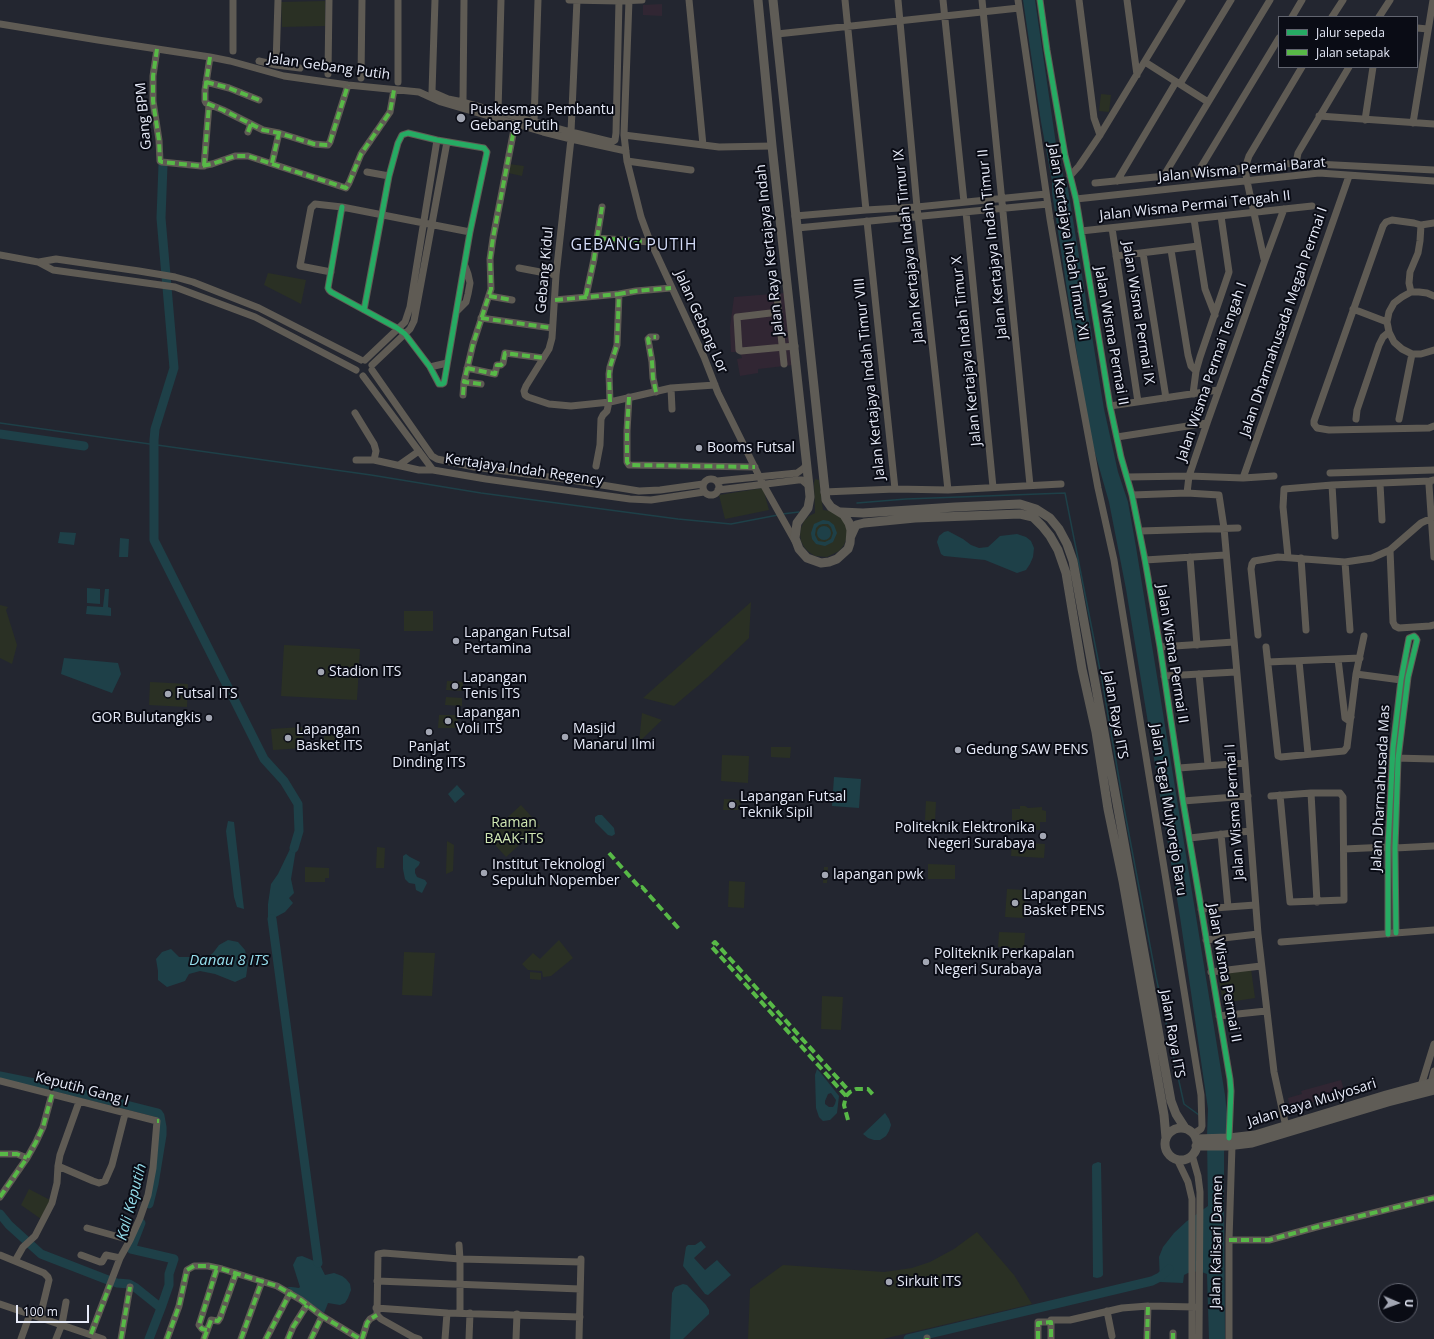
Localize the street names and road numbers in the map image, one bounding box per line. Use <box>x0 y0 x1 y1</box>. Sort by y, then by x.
street label: Jalan Gebang Putih <box>267 50 391 84</box>
street label: Gang BPM <box>133 81 155 151</box>
street label: Jalan Kertajaya Indah Timur XII <box>1044 142 1092 342</box>
street label: Jalan Kertajaya Indah Timur IX <box>890 148 928 344</box>
street label: Jalan Kertajaya Indah Timur II <box>975 148 1011 340</box>
street label: Jalan Wisma Permai Barat <box>1158 154 1326 186</box>
street label: Jalan Raya Kertajaya Indah <box>753 164 787 336</box>
street label: Jalan Wisma Permai Tengah II <box>1099 188 1291 224</box>
street label: Jalan Dharmahusada Megah Permai I <box>1237 205 1331 439</box>
street label: Gebang Kidul <box>533 226 557 314</box>
street label: Jalan Wisma Permai IX <box>1118 240 1158 386</box>
street label: Jalan Kertajaya Indah Timur X <box>949 255 985 447</box>
street label: Jalan Wisma Permai II <box>1091 265 1131 407</box>
street label: Jalan Gebang Lor <box>671 268 731 376</box>
street label: Jalan Kertajaya Indah Timur VIII <box>851 277 889 481</box>
street label: Jalan Wisma Permai Tengah I <box>1173 280 1251 464</box>
street label: Kertajaya Indah Regency <box>444 451 604 489</box>
street label: Jalan Wisma Permai II <box>1153 583 1191 725</box>
street label: Jalan Raya ITS <box>1099 670 1131 760</box>
street label: Jalan Dharmahusada Mas <box>1368 704 1394 872</box>
street label: Jalan Tegal Mulyorejo Baru <box>1146 723 1190 897</box>
street label: Jalan Wisma Permai I <box>1222 743 1248 881</box>
street label: Jalan Wisma Permai II <box>1204 902 1244 1044</box>
street label: Jalan Raya ITS <box>1156 989 1188 1079</box>
street label: Keputih Gang I <box>33 1068 131 1110</box>
street label: Jalan Raya Mulyosari <box>1246 1075 1378 1131</box>
street label: Jalan Kalisari Damen <box>1207 1175 1227 1309</box>

